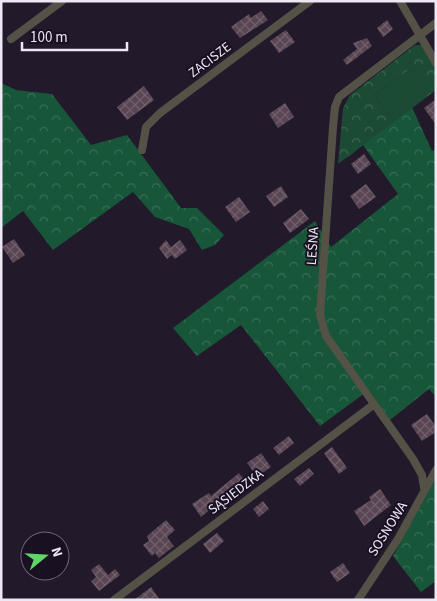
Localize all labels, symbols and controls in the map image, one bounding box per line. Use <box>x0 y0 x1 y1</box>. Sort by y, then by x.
scale bar <box>22 20 128 52</box>
text: 100 m <box>30 27 68 48</box>
street label: ZACISZE <box>184 37 236 83</box>
street label: LEŚNA <box>302 226 324 266</box>
street label: SĄSIEDZKA <box>204 464 268 520</box>
street label: SOSNOWA <box>363 497 413 560</box>
north arrow <box>20 531 70 581</box>
text: N <box>45 545 67 560</box>

